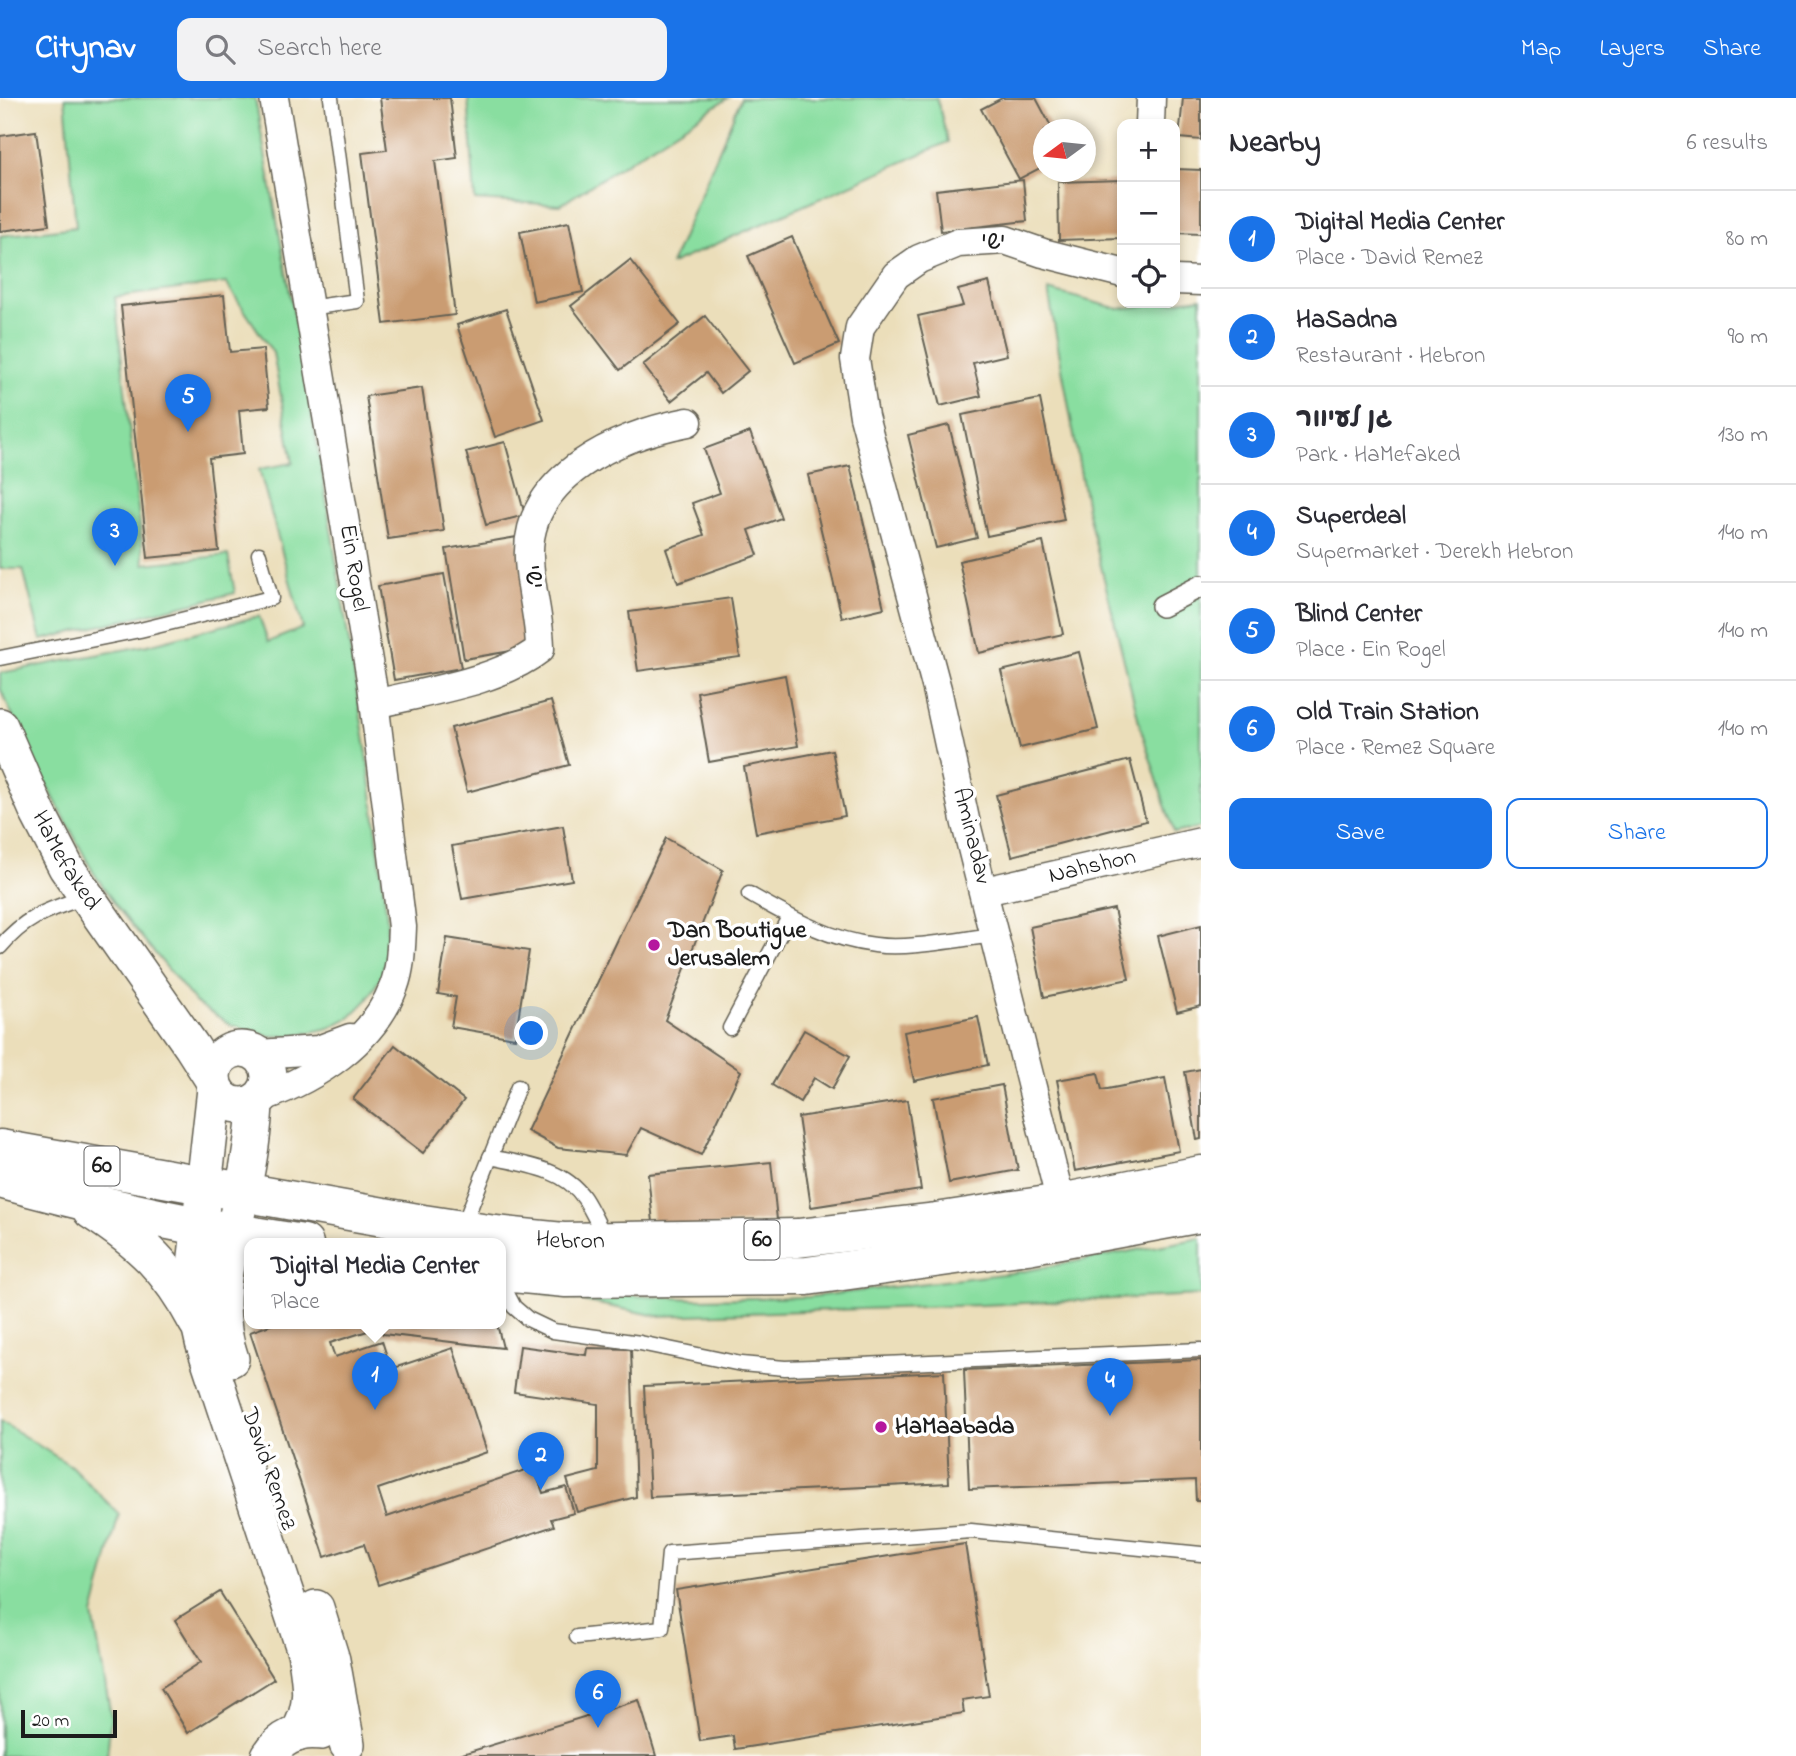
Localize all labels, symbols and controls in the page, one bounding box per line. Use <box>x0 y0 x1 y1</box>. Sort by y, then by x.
search box <box>177 18 667 81</box>
text: Citynav <box>35 25 135 73</box>
icon: search <box>201 30 239 68</box>
text: Search here <box>257 30 382 68</box>
text: Map <box>1521 32 1561 67</box>
text: Layers <box>1599 32 1665 67</box>
text: Share <box>1703 32 1761 67</box>
north arrow <box>1033 119 1096 182</box>
map controls <box>1117 119 1180 308</box>
button: + <box>1117 119 1180 182</box>
text: Nearby <box>1229 122 1321 166</box>
text: 6 results <box>1687 127 1768 160</box>
button: − <box>1117 182 1180 245</box>
text: Digital Media Center <box>1296 204 1504 242</box>
text: 1 <box>1248 223 1256 256</box>
text: 80 m <box>1726 223 1768 256</box>
street label: ישי <box>980 225 1006 261</box>
text: Place · David Remez <box>1296 242 1483 275</box>
button: locate <box>1117 245 1180 308</box>
text: HaSadna <box>1296 302 1397 340</box>
text: 2 <box>1246 321 1258 354</box>
text: 90 m <box>1728 321 1768 354</box>
text: Restaurant · Hebron <box>1296 340 1485 373</box>
pin: 5 <box>165 374 211 432</box>
text: גן לעיוור <box>1296 401 1392 439</box>
text: 3 <box>1247 419 1257 452</box>
text: 130 m <box>1718 419 1768 452</box>
text: Park · HaMefaked <box>1296 439 1460 472</box>
text: Superdeal <box>1296 498 1406 536</box>
pin: 3 <box>92 508 138 566</box>
text: 4 <box>1247 517 1257 550</box>
text: 140 m <box>1718 517 1768 550</box>
street label: Ein Rogel <box>329 522 377 614</box>
text: Supermarket · Derekh Hebron <box>1296 536 1573 569</box>
street label: ישי <box>513 562 551 592</box>
text: Blind Center <box>1296 596 1422 634</box>
text: 5 <box>1245 615 1259 648</box>
text: 140 m <box>1718 615 1768 648</box>
text: Place · Ein Rogel <box>1296 634 1446 667</box>
text: Old Train Station <box>1296 694 1479 732</box>
text: 6 <box>1247 713 1257 746</box>
text: 140 m <box>1718 713 1768 746</box>
text: Place · Remez Square <box>1296 732 1495 765</box>
street label: Aminadav <box>942 784 1000 889</box>
button: Save <box>1229 798 1492 869</box>
button: Share <box>1506 798 1768 869</box>
street label: HaMefaked <box>22 804 109 918</box>
street label: Nahshon <box>1045 840 1139 894</box>
place label: Dan Boutigue Jerusalem <box>667 914 808 977</box>
marker: Dan Boutigue Jerusalem <box>646 937 662 953</box>
your location <box>514 1016 548 1050</box>
road number: 60 <box>84 1147 119 1186</box>
road number: 60 <box>744 1220 780 1260</box>
street label: Hebron <box>534 1222 605 1260</box>
popup <box>244 1238 506 1329</box>
text: Digital Media Center <box>271 1248 479 1286</box>
text: Place <box>271 1286 320 1319</box>
pin: 1 <box>352 1352 398 1410</box>
pin: 4 <box>1087 1358 1133 1416</box>
street label: David Remez <box>230 1402 306 1536</box>
place label: HaMaabada <box>895 1410 1015 1445</box>
marker: HaMaabada <box>873 1419 889 1435</box>
pin: 2 <box>518 1432 564 1490</box>
pin: 6 <box>575 1670 621 1728</box>
scale bar <box>21 1707 117 1739</box>
text: 20 m <box>32 1708 69 1735</box>

